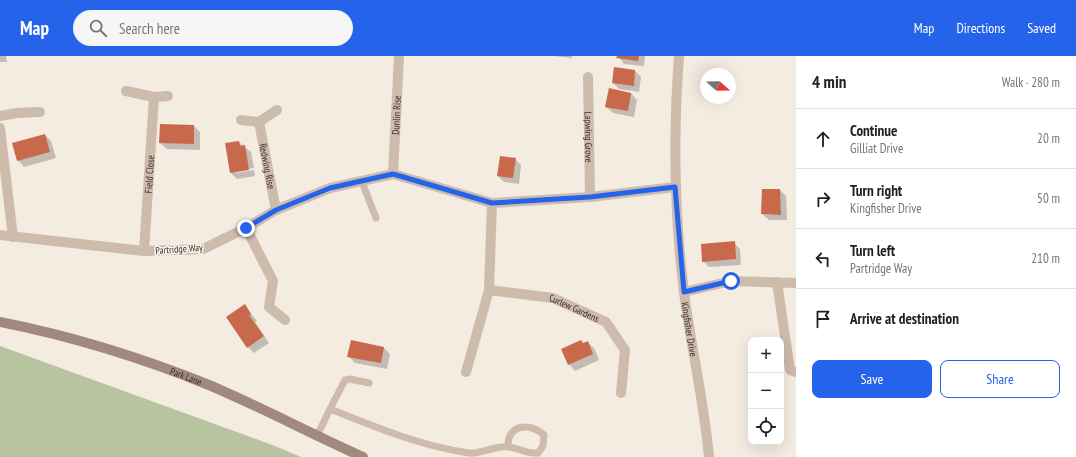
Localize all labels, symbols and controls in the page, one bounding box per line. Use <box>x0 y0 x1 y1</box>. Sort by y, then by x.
search box <box>73 10 353 46</box>
text: Map <box>20 16 49 40</box>
icon: search <box>87 17 109 39</box>
text: Search here <box>119 19 180 38</box>
text: Map <box>914 19 934 37</box>
text: Directions <box>956 19 1005 37</box>
text: Saved <box>1027 19 1056 37</box>
north arrow <box>700 68 736 104</box>
text: 4 min <box>812 71 846 93</box>
text: Walk · 280 m <box>1002 74 1060 91</box>
street label: Dunlin Rise <box>389 95 403 135</box>
street label: Lapwing Grove <box>582 111 596 163</box>
text: Continue <box>850 121 897 140</box>
icon: ahead <box>812 128 834 150</box>
text: 20 m <box>1037 130 1060 147</box>
text: Gilliat Drive <box>850 140 903 157</box>
street label: Redwing Rise <box>257 142 278 190</box>
street label: Field Close <box>141 155 157 194</box>
text: Turn right <box>850 181 902 200</box>
icon: right <box>812 188 834 210</box>
text: 50 m <box>1037 190 1060 207</box>
text: Kingfisher Drive <box>850 200 922 217</box>
route end <box>237 219 255 237</box>
street label: Partridge Way <box>155 241 204 257</box>
text: Turn left <box>850 241 895 260</box>
icon: left <box>812 248 834 270</box>
text: 210 m <box>1031 250 1060 267</box>
text: Partridge Way <box>850 260 912 277</box>
route start <box>722 272 740 290</box>
street label: Curlew Gardens <box>549 291 602 325</box>
street label: Kingfisher Drive <box>679 301 701 357</box>
icon: arrive <box>812 308 834 330</box>
text: Arrive at destination <box>850 309 959 328</box>
map controls <box>748 337 784 445</box>
button: + <box>748 337 784 373</box>
button: Save <box>812 360 932 398</box>
button: Share <box>940 360 1060 398</box>
street label: Park Lane <box>168 364 204 388</box>
button: − <box>748 373 784 409</box>
button: locate <box>748 409 784 445</box>

